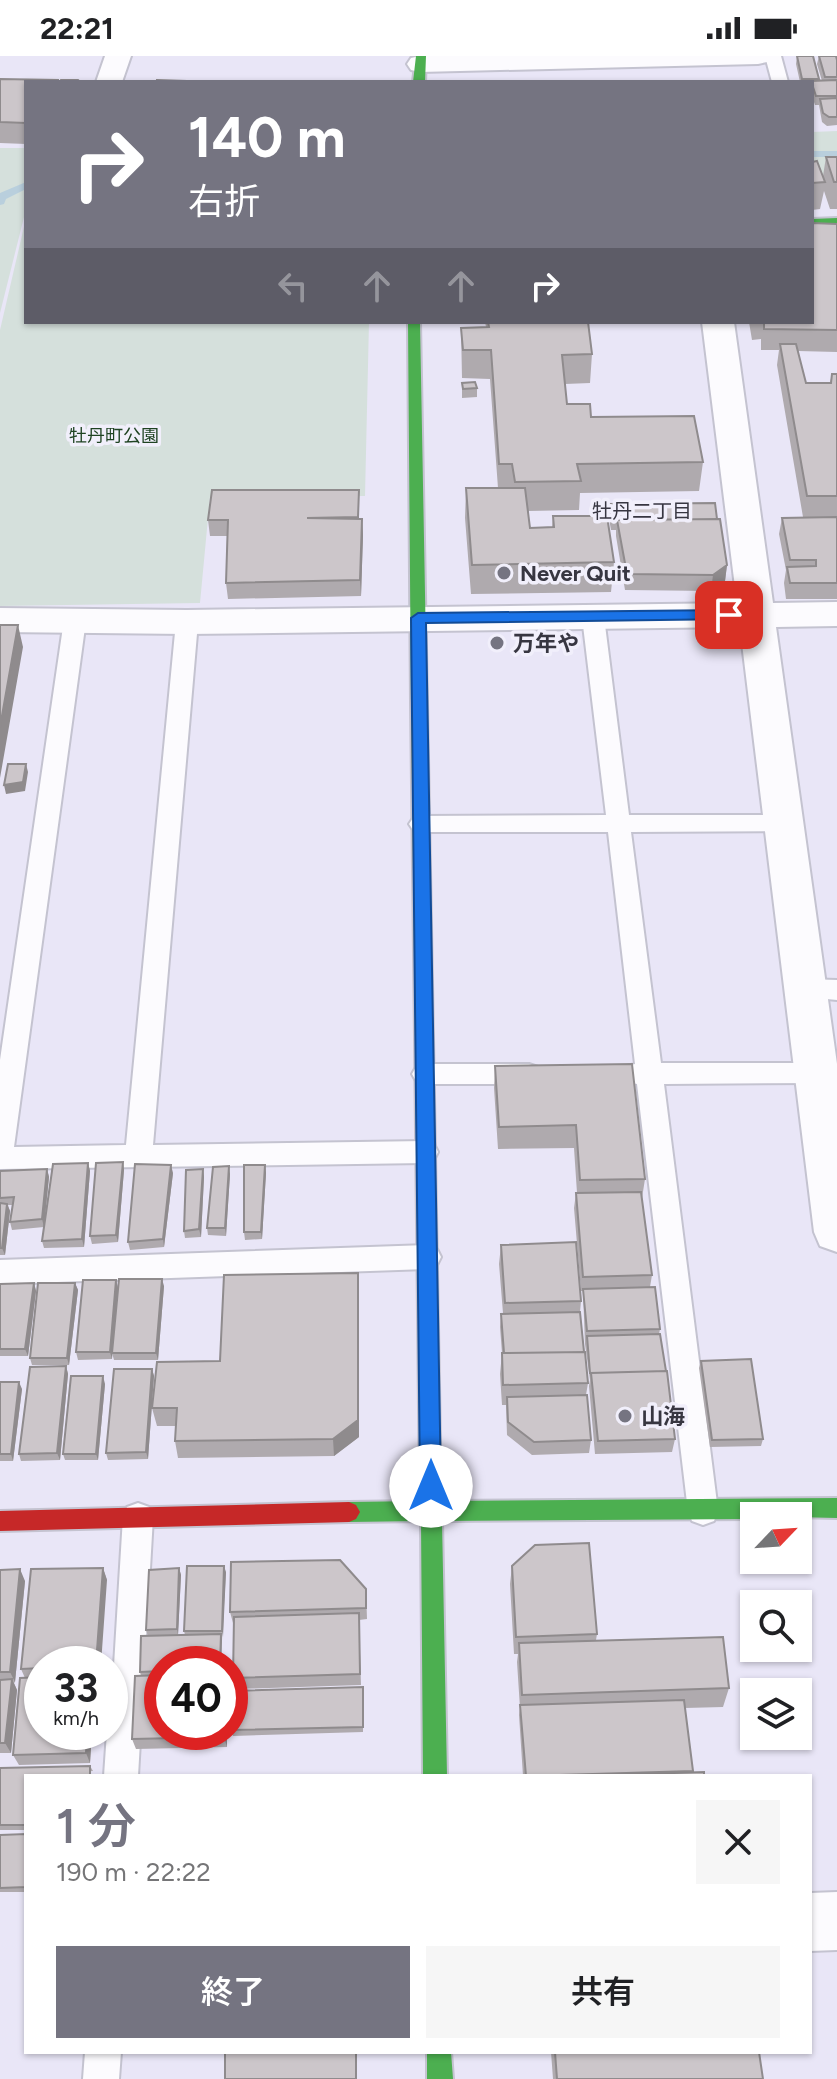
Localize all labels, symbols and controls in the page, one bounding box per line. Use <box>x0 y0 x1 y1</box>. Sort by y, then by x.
text: 22:21 <box>40 10 114 47</box>
text: 140 m <box>188 104 346 171</box>
icon: right <box>56 112 160 216</box>
text: 右折 <box>188 180 260 223</box>
icon: left <box>271 264 315 308</box>
icon: ahead <box>355 264 399 308</box>
icon: ahead <box>439 264 483 308</box>
icon: right <box>523 264 567 308</box>
park label: 牡丹町公園 <box>69 425 159 447</box>
district label: 牡丹二丁目 <box>592 499 692 523</box>
place label: Never Quit <box>520 560 631 587</box>
marker: Never Quit <box>495 564 513 582</box>
pin <box>695 581 763 649</box>
icon: arrive <box>707 593 751 637</box>
place label: 万年や <box>513 630 579 657</box>
marker: 万年や <box>488 634 506 652</box>
place label: 山海 <box>641 1403 685 1430</box>
marker: 山海 <box>616 1407 634 1425</box>
position arrow <box>389 1444 473 1528</box>
north arrow <box>740 1502 812 1574</box>
map controls <box>740 1502 812 1750</box>
button: search <box>740 1590 812 1662</box>
speed limit sign: 40 <box>144 1646 248 1750</box>
text: 33 <box>54 1664 98 1712</box>
button: layers <box>740 1678 812 1750</box>
text: km/h <box>53 1706 99 1730</box>
text: 1 分 <box>56 1797 136 1855</box>
button: close <box>696 1800 780 1884</box>
text: 190 m · 22:22 <box>56 1856 211 1888</box>
button: 終了 <box>56 1946 410 2038</box>
button: 共有 <box>426 1946 780 2038</box>

